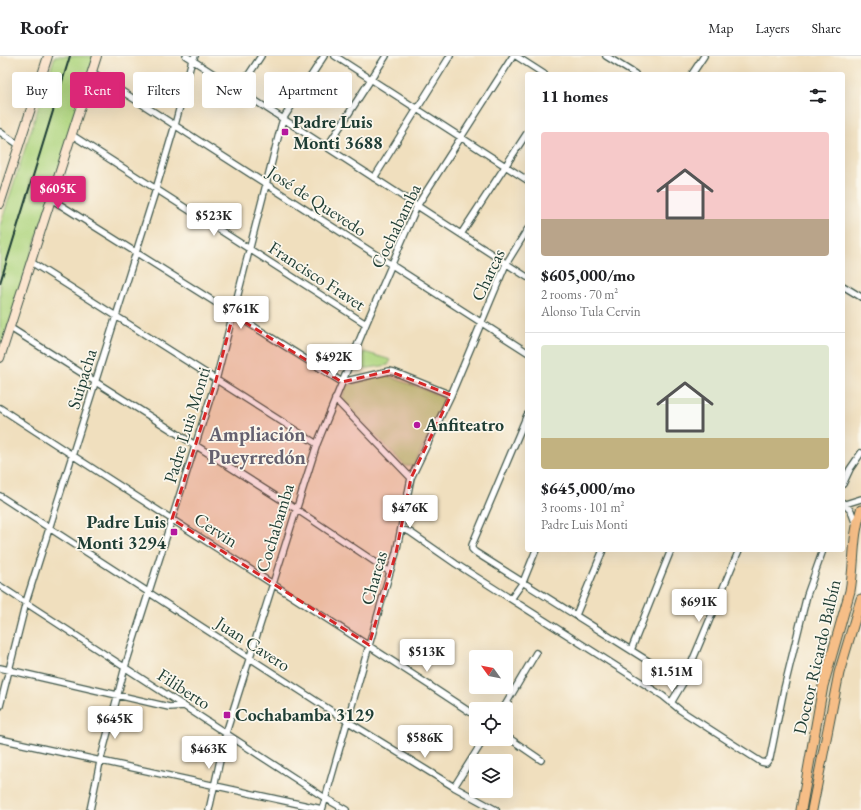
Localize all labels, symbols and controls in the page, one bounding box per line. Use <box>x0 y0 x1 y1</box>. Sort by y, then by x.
text: Roofr <box>20 15 68 40</box>
text: Map <box>708 19 733 37</box>
text: Layers <box>755 19 790 37</box>
text: Share <box>812 19 841 37</box>
chip: Buy <box>12 72 62 108</box>
chip: Rent <box>70 72 125 108</box>
chip: Filters <box>133 72 194 108</box>
chip: New <box>202 72 256 108</box>
chip: Apartment <box>264 72 352 108</box>
text: 11 homes <box>541 85 608 107</box>
icon: filters <box>807 85 829 107</box>
place label: Padre Luis Monti 3688 <box>293 110 383 154</box>
marker: Padre Luis Monti 3688 <box>280 127 290 137</box>
icon: home <box>649 158 721 230</box>
street label: José de Quevedo <box>262 159 371 241</box>
pin: $605K <box>30 176 86 210</box>
street label: Cochabamba <box>365 179 426 272</box>
text: $605K <box>40 180 76 197</box>
pin: $523K <box>186 203 242 237</box>
text: $523K <box>196 207 232 224</box>
street label: Francisco Fravet <box>264 236 370 316</box>
street label: Charcas <box>465 245 510 305</box>
text: $605,000/mo <box>541 264 635 286</box>
text: 2 rooms · 70 m² <box>541 286 618 303</box>
pin: $761K <box>213 296 269 330</box>
text: $761K <box>223 300 259 317</box>
text: Alonso Tula Cervin <box>541 303 641 320</box>
pin: $492K <box>306 344 362 378</box>
street label: Suipacha <box>61 345 102 412</box>
text: $492K <box>316 348 352 365</box>
street label: Padre Luis Monti <box>158 364 215 486</box>
icon: home <box>649 371 721 443</box>
place label: Anfiteatro <box>424 413 504 436</box>
marker: Anfiteatro <box>412 420 422 430</box>
district label: Ampliación Pueyrredón <box>207 421 306 470</box>
text: $645,000/mo <box>541 477 635 499</box>
street label: Cochabamba <box>250 480 299 575</box>
pin: $476K <box>382 495 438 529</box>
text: $476K <box>392 499 428 516</box>
text: 3 rooms · 101 m² <box>541 499 625 516</box>
street label: Cervin <box>190 507 243 552</box>
place label: Padre Luis Monti 3294 <box>76 510 166 554</box>
text: Padre Luis Monti <box>541 516 628 533</box>
marker: Padre Luis Monti 3294 <box>169 527 179 537</box>
street label: Charcas <box>355 548 392 608</box>
street label: Doctor Ricardo Balbín <box>787 577 846 737</box>
pin: $691K <box>671 589 727 623</box>
text: $691K <box>681 593 717 610</box>
street label: Juan Cavero <box>210 610 295 676</box>
pin: $513K <box>399 639 455 673</box>
text: $513K <box>409 643 445 660</box>
north arrow <box>469 650 513 694</box>
map controls <box>469 650 513 798</box>
pin: $1.51M <box>639 659 705 693</box>
street label: Filiberto <box>153 663 215 714</box>
text: $1.51M <box>651 663 693 680</box>
button: locate <box>469 702 513 746</box>
place label: Cochabamba 3129 <box>235 703 374 726</box>
pin: $645K <box>87 706 143 740</box>
text: $645K <box>97 710 133 727</box>
marker: Cochabamba 3129 <box>222 710 232 720</box>
pin: $586K <box>397 725 453 759</box>
text: $586K <box>407 729 443 746</box>
pin: $463K <box>181 736 237 770</box>
text: $463K <box>191 740 227 757</box>
button: layers <box>469 754 513 798</box>

